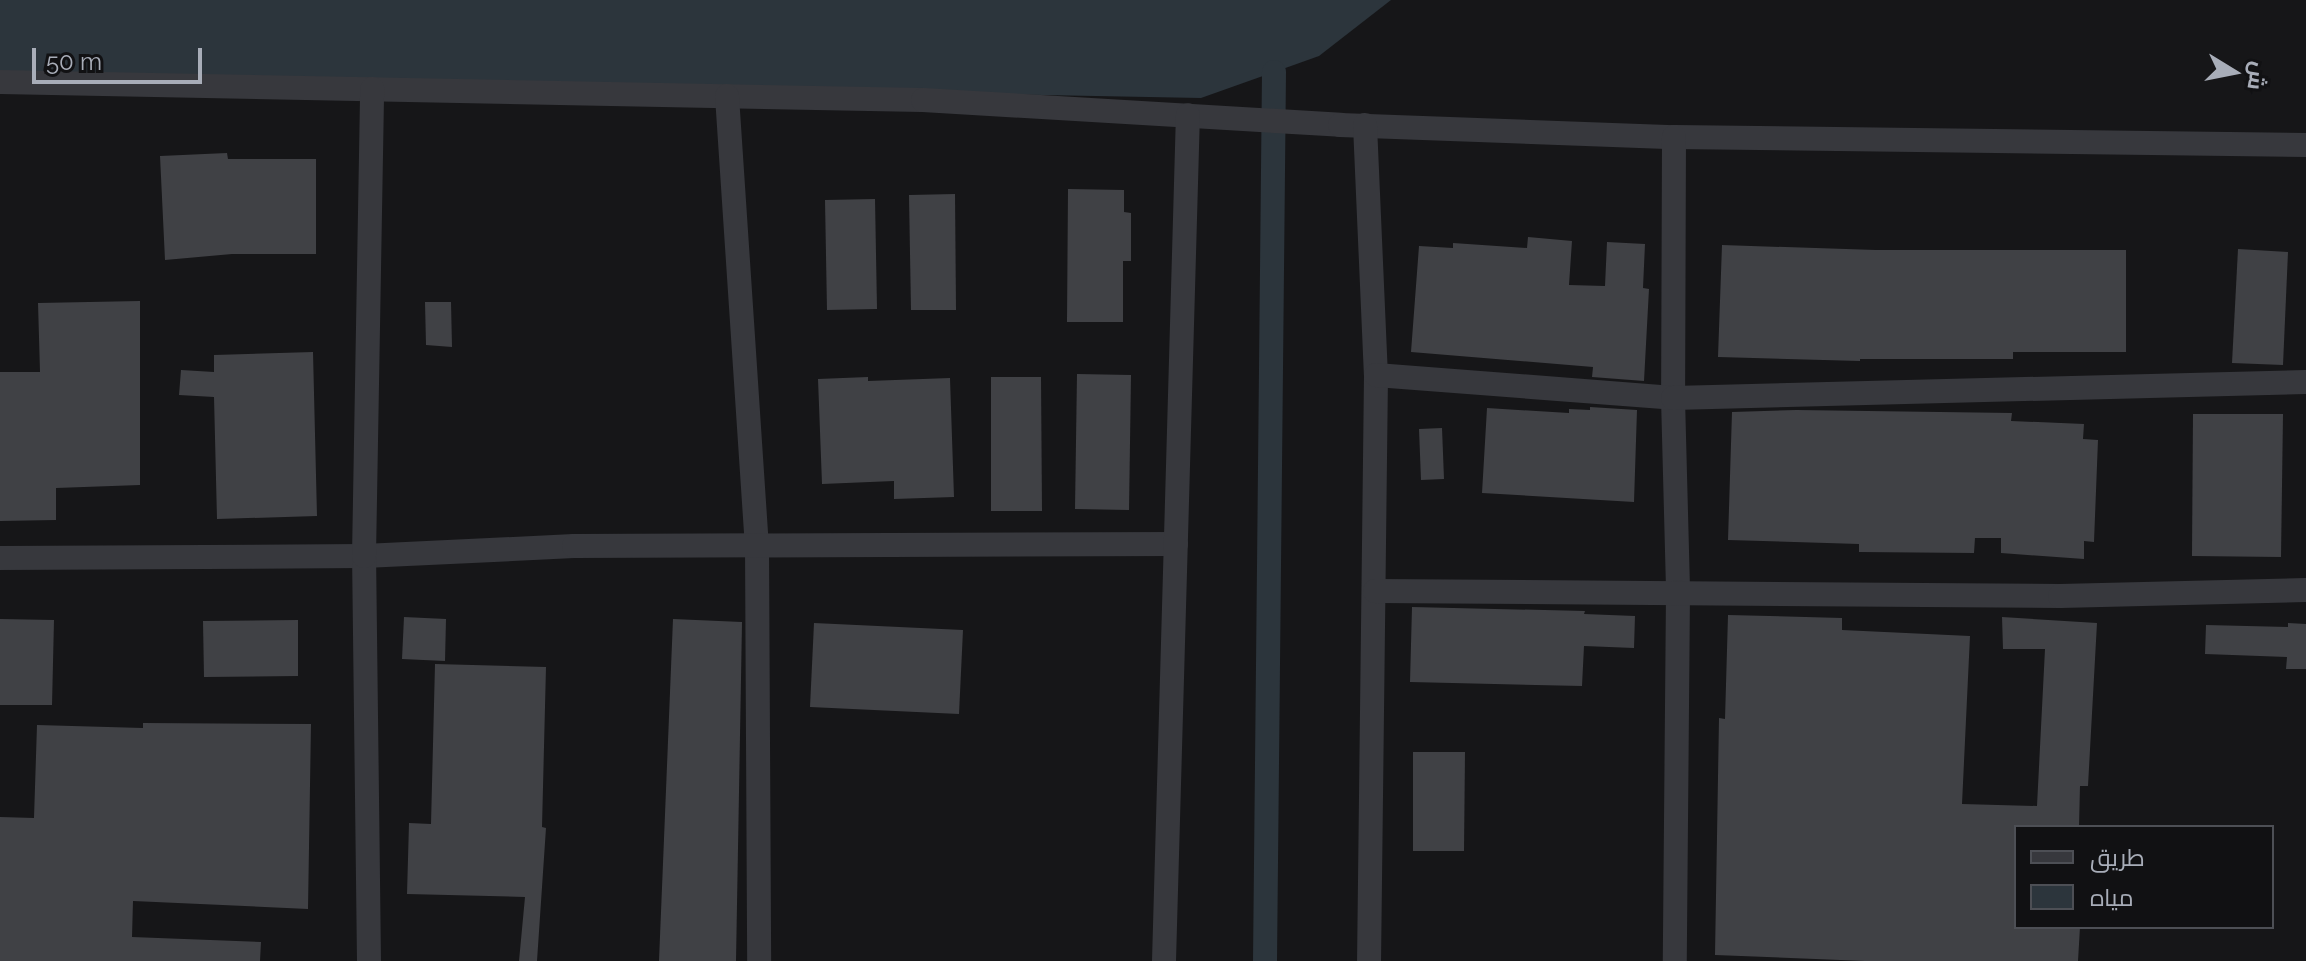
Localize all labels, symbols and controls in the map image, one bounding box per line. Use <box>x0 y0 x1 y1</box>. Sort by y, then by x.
scale bar <box>36 32 206 82</box>
north arrow <box>2194 32 2274 112</box>
text: 50 m <box>46 47 102 76</box>
text: ش <box>2242 60 2273 92</box>
legend <box>2014 825 2274 929</box>
text: طريق <box>2090 843 2145 872</box>
text: مياه <box>2090 883 2134 912</box>

